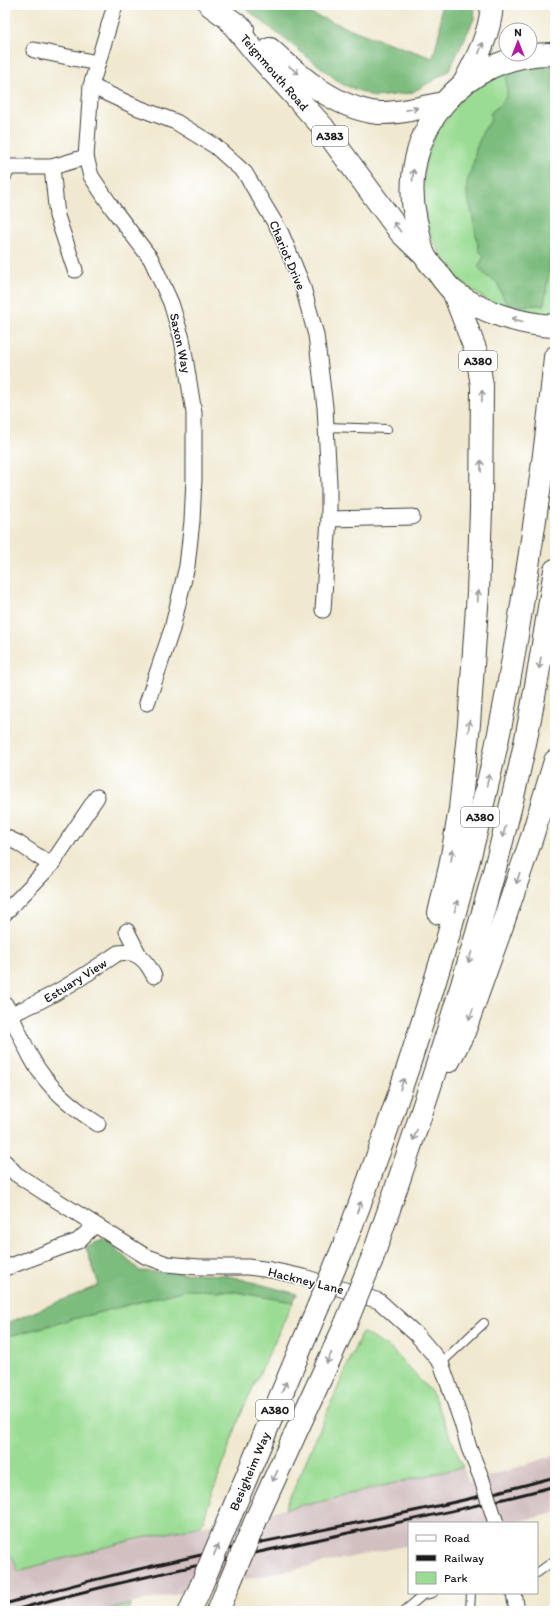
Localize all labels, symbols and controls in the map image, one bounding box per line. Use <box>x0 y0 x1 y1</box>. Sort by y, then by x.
north arrow <box>498 22 538 62</box>
text: N <box>514 26 522 39</box>
street label: Teignmouth Road <box>237 31 312 114</box>
one-way arrow <box>478 43 486 55</box>
one-way arrow <box>289 66 300 75</box>
one-way arrow <box>406 105 419 113</box>
road number: A383 <box>312 126 348 146</box>
one-way arrow <box>410 169 417 182</box>
street label: Chariot Drive <box>266 218 309 292</box>
one-way arrow <box>393 222 401 233</box>
street label: Saxon Way <box>167 312 194 374</box>
one-way arrow <box>510 316 523 323</box>
road number: A380 <box>459 351 497 371</box>
one-way arrow <box>478 390 485 403</box>
one-way arrow <box>478 460 485 473</box>
one-way arrow <box>474 590 481 603</box>
one-way arrow <box>536 656 544 669</box>
one-way arrow <box>465 720 472 733</box>
one-way arrow <box>485 774 493 787</box>
road number: A380 <box>461 807 499 827</box>
one-way arrow <box>500 825 507 838</box>
one-way arrow <box>448 849 456 862</box>
one-way arrow <box>514 872 522 884</box>
one-way arrow <box>453 900 460 913</box>
one-way arrow <box>466 950 473 963</box>
street label: Estuary View <box>41 955 110 1006</box>
one-way arrow <box>466 1008 474 1020</box>
one-way arrow <box>399 1078 406 1091</box>
one-way arrow <box>411 1128 418 1141</box>
one-way arrow <box>356 1201 363 1213</box>
street label: Hackney Lane <box>266 1264 345 1297</box>
one-way arrow <box>325 1352 332 1364</box>
one-way arrow <box>281 1382 289 1394</box>
road number: A380 <box>256 1400 294 1420</box>
street label: Besigheim Way <box>226 1429 273 1513</box>
one-way arrow <box>271 1470 278 1482</box>
legend <box>408 1522 538 1594</box>
text: Road <box>444 1531 470 1545</box>
one-way arrow <box>213 1544 220 1556</box>
text: Railway <box>444 1551 484 1565</box>
text: Park <box>444 1571 468 1585</box>

